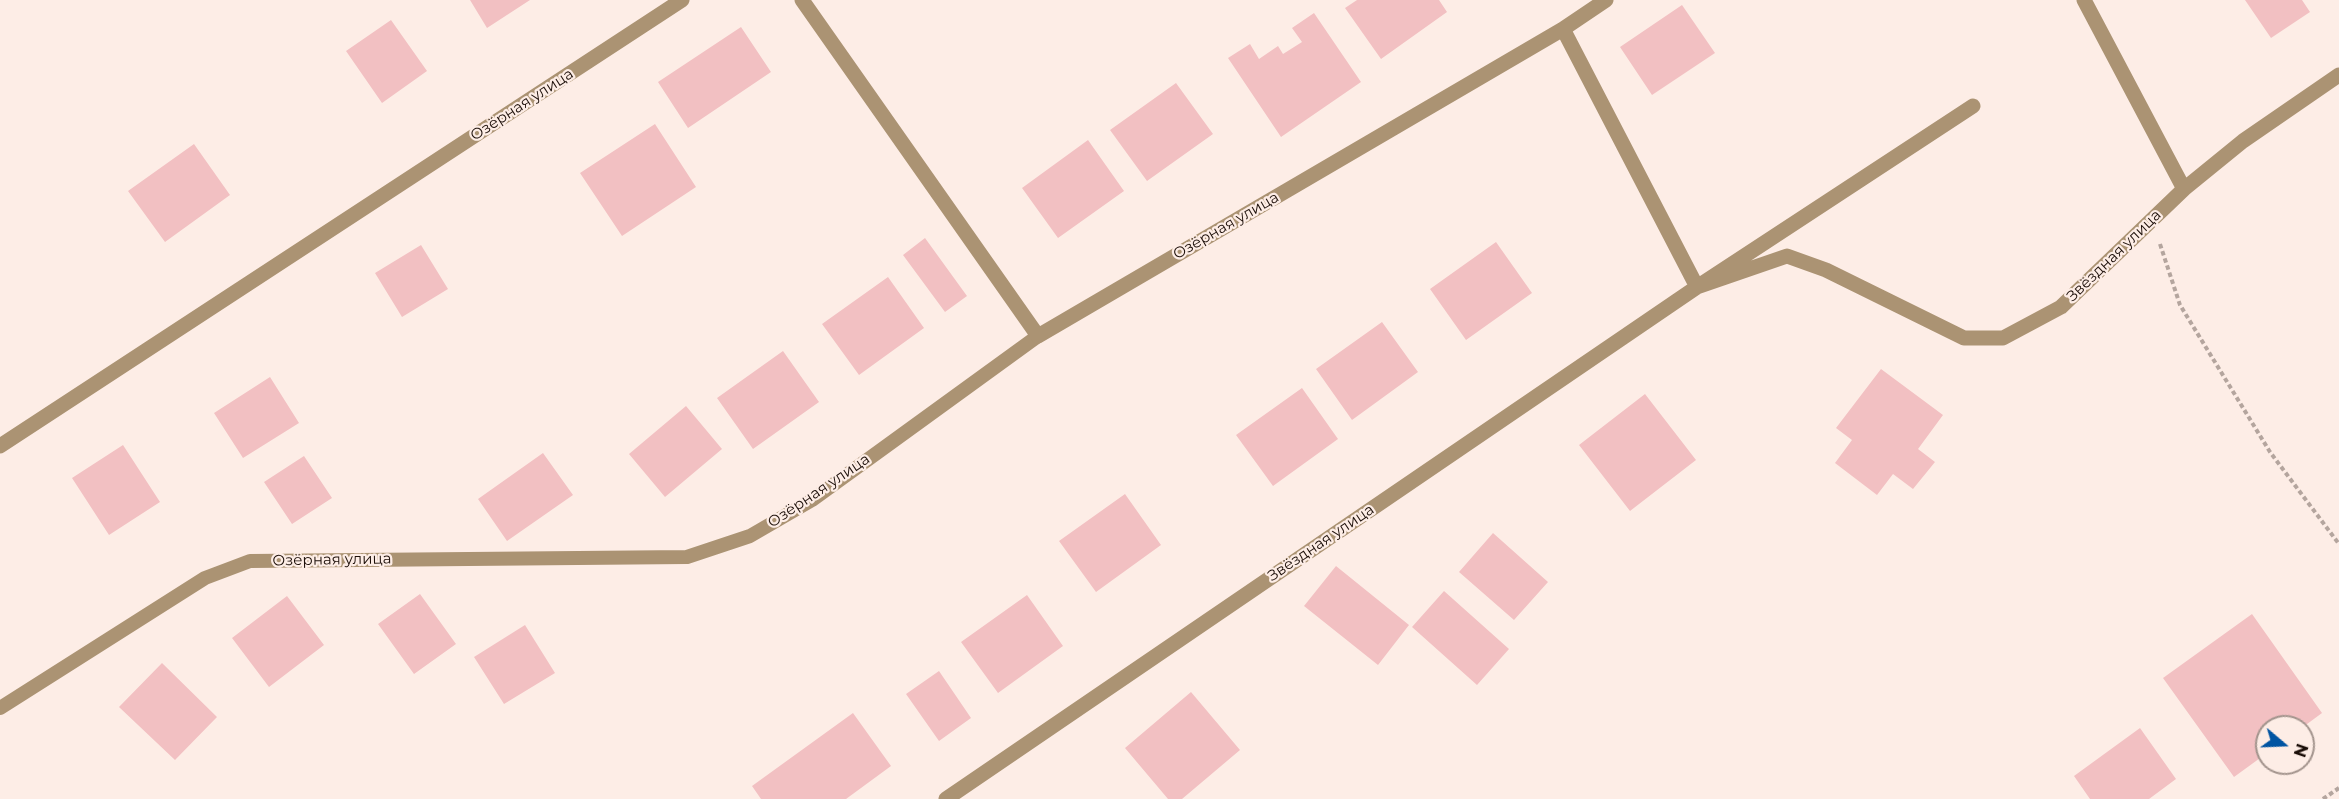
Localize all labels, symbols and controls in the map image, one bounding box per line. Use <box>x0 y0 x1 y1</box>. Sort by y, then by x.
street label: Озёрная улица <box>467 65 577 145</box>
street label: Озёрная улица <box>1170 188 1282 264</box>
street label: Звёздная улица <box>2063 206 2165 306</box>
street label: Озёрная улица <box>765 450 873 532</box>
street label: Звёздная улица <box>1264 501 1378 585</box>
street label: Озёрная улица <box>272 550 392 570</box>
north arrow <box>2255 715 2315 775</box>
text: N <box>2290 741 2312 760</box>

